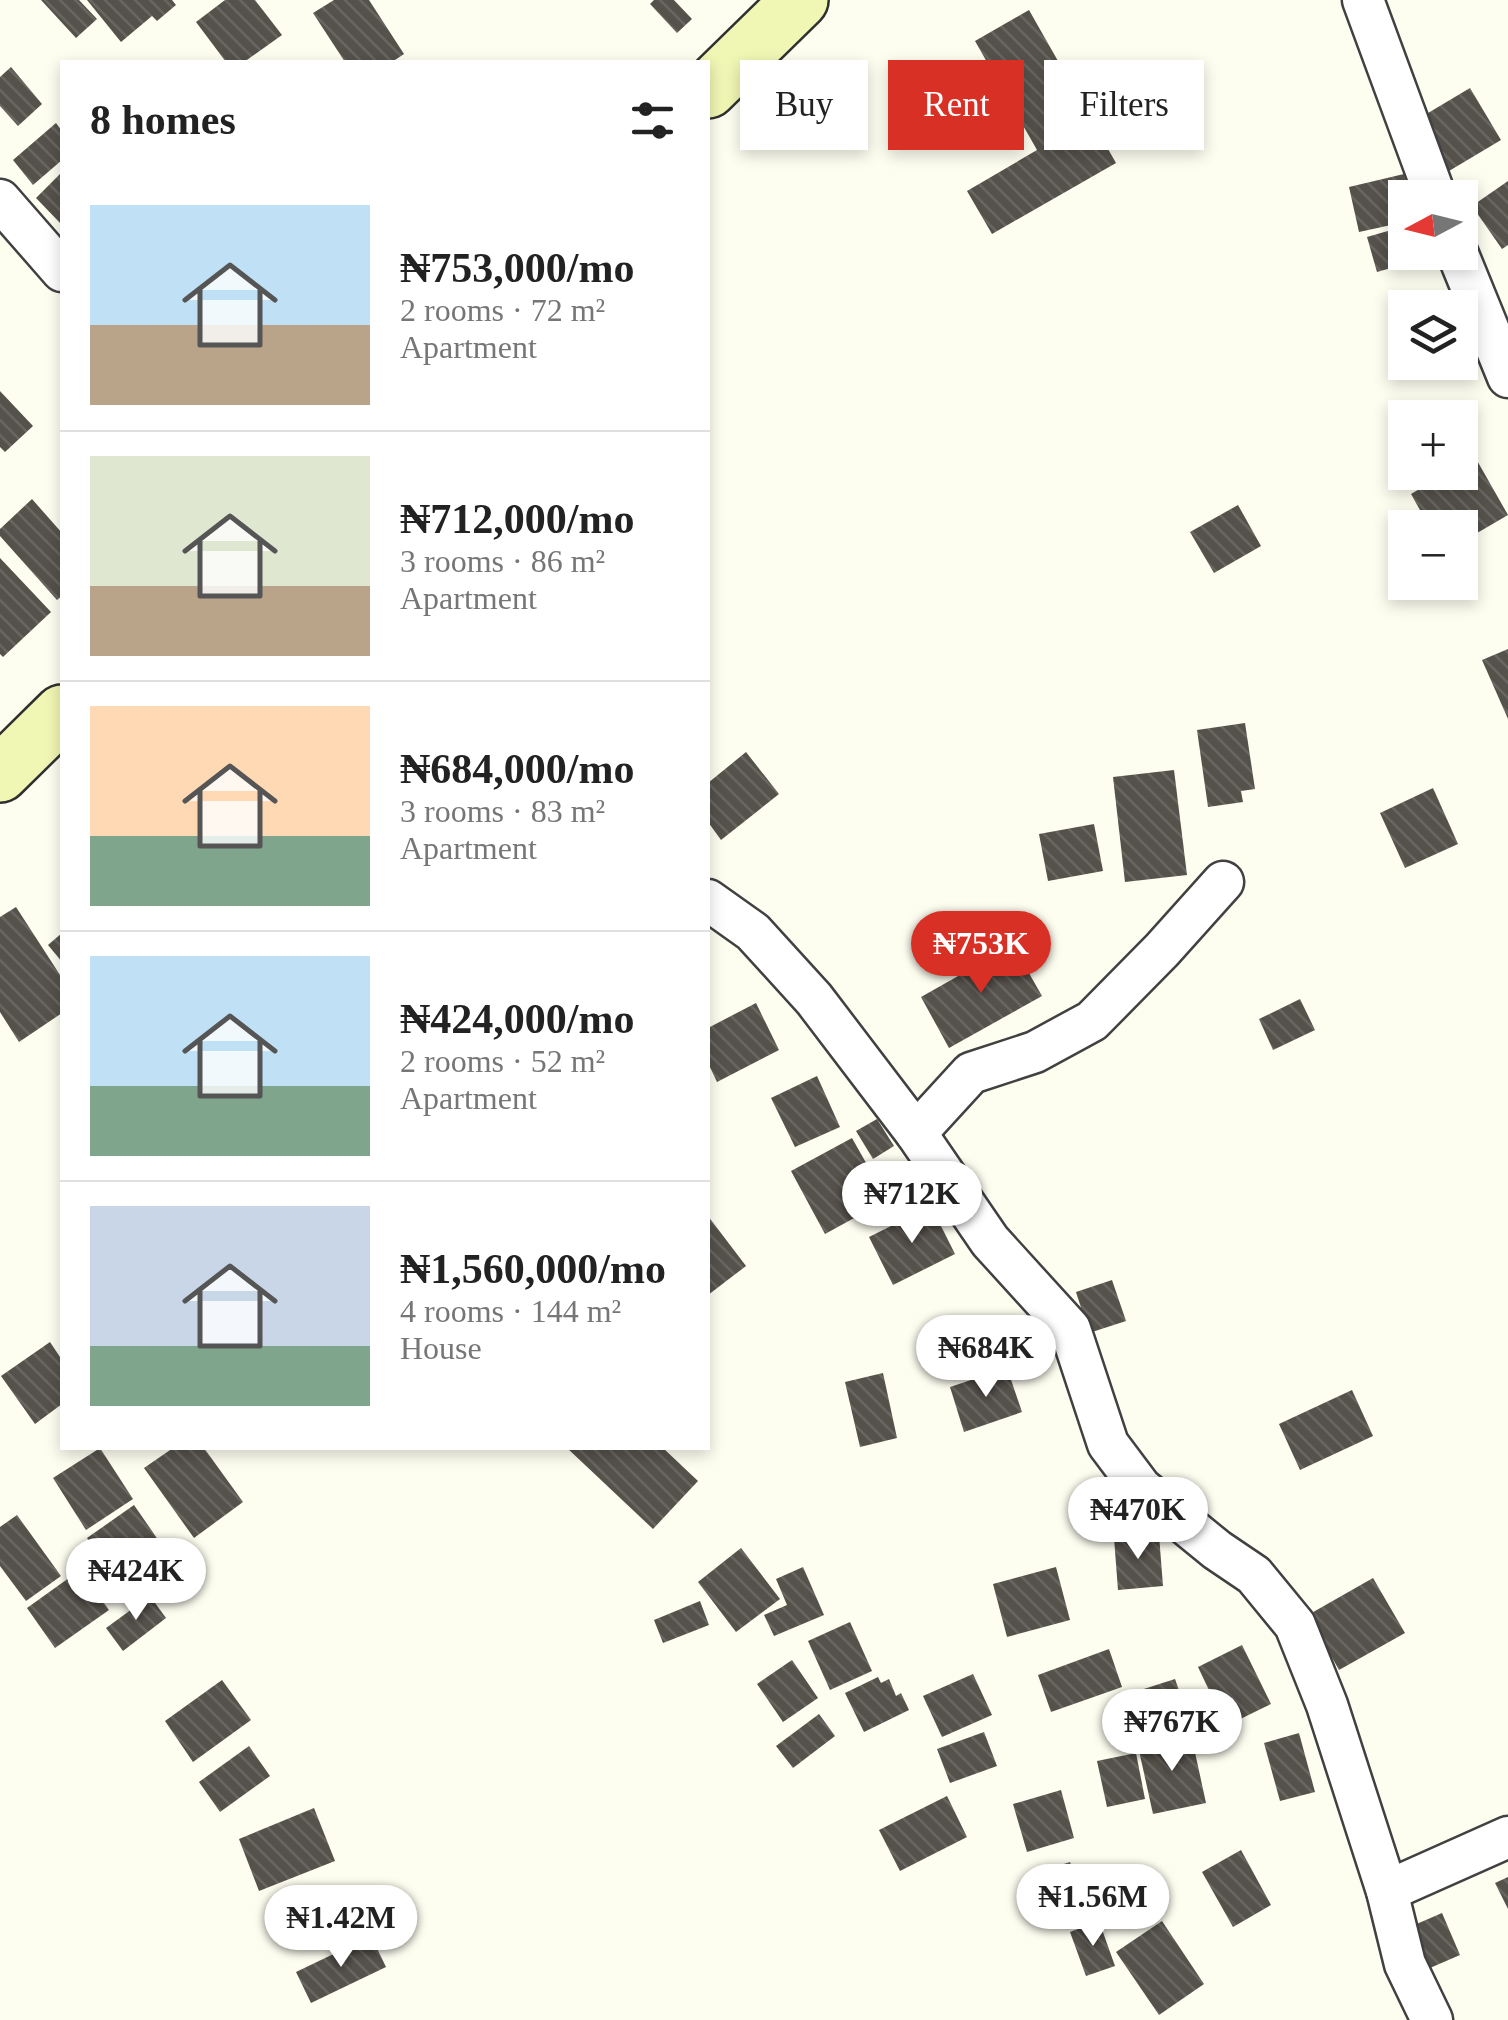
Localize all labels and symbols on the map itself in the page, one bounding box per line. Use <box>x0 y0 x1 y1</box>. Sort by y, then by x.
north arrow <box>1388 180 1478 270</box>
pin: ₦753K <box>911 911 1051 996</box>
pin: ₦712K <box>842 1161 982 1246</box>
pin: ₦684K <box>916 1315 1056 1400</box>
pin: ₦470K <box>1068 1477 1208 1562</box>
pin: ₦424K <box>66 1538 206 1623</box>
pin: ₦767K <box>1102 1689 1242 1774</box>
pin: ₦1.56M <box>1012 1864 1174 1949</box>
pin: ₦1.42M <box>260 1885 422 1970</box>

